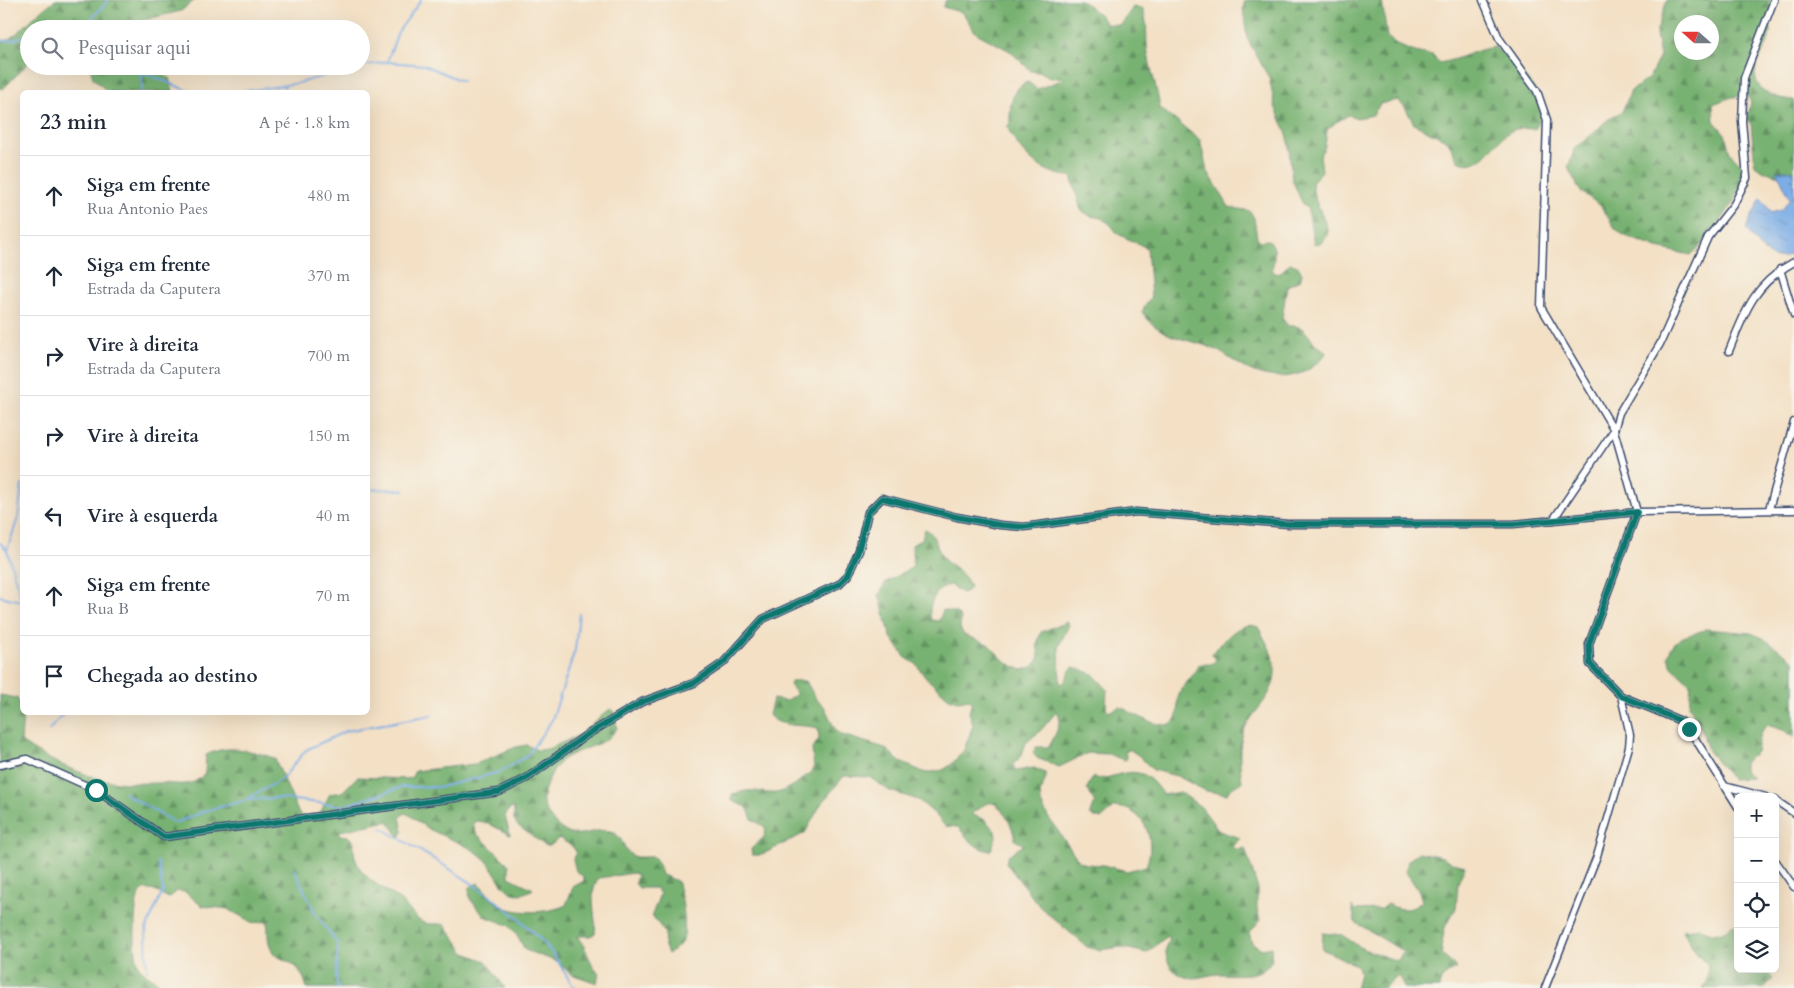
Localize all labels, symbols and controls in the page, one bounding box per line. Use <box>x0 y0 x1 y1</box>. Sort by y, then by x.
north arrow <box>1674 15 1719 60</box>
search box <box>20 20 370 75</box>
icon: search <box>38 34 66 62</box>
text: Pesquisar aqui <box>78 35 191 61</box>
text: 23 min <box>40 108 107 137</box>
text: A pé · 1.8 km <box>259 112 350 134</box>
text: Siga em frente <box>87 172 211 198</box>
icon: ahead <box>40 182 68 210</box>
text: 480 m <box>308 185 350 207</box>
text: Rua Antonio Paes <box>87 198 208 220</box>
text: Siga em frente <box>87 252 211 278</box>
icon: ahead <box>40 262 68 290</box>
text: 370 m <box>308 265 350 287</box>
text: Estrada da Caputera <box>87 278 221 300</box>
text: Vire à direita <box>87 332 199 358</box>
icon: right <box>40 342 68 370</box>
text: 700 m <box>308 345 350 367</box>
text: Estrada da Caputera <box>87 358 221 380</box>
icon: right <box>40 422 68 450</box>
text: Vire à direita <box>87 423 199 449</box>
text: 150 m <box>308 425 350 447</box>
icon: left <box>40 502 68 530</box>
text: Vire à esquerda <box>87 503 218 529</box>
text: 40 m <box>316 505 350 527</box>
text: Siga em frente <box>87 572 211 598</box>
icon: ahead <box>40 582 68 610</box>
text: 70 m <box>316 585 350 607</box>
text: Rua B <box>87 598 129 620</box>
icon: arrive <box>40 662 68 690</box>
text: Chegada ao destino <box>87 663 258 689</box>
route end <box>1678 718 1701 741</box>
route start <box>85 779 108 802</box>
map controls <box>1734 793 1779 973</box>
button: + <box>1734 793 1779 838</box>
button: − <box>1734 838 1779 883</box>
button: locate <box>1734 883 1779 928</box>
button: layers <box>1734 928 1779 973</box>

